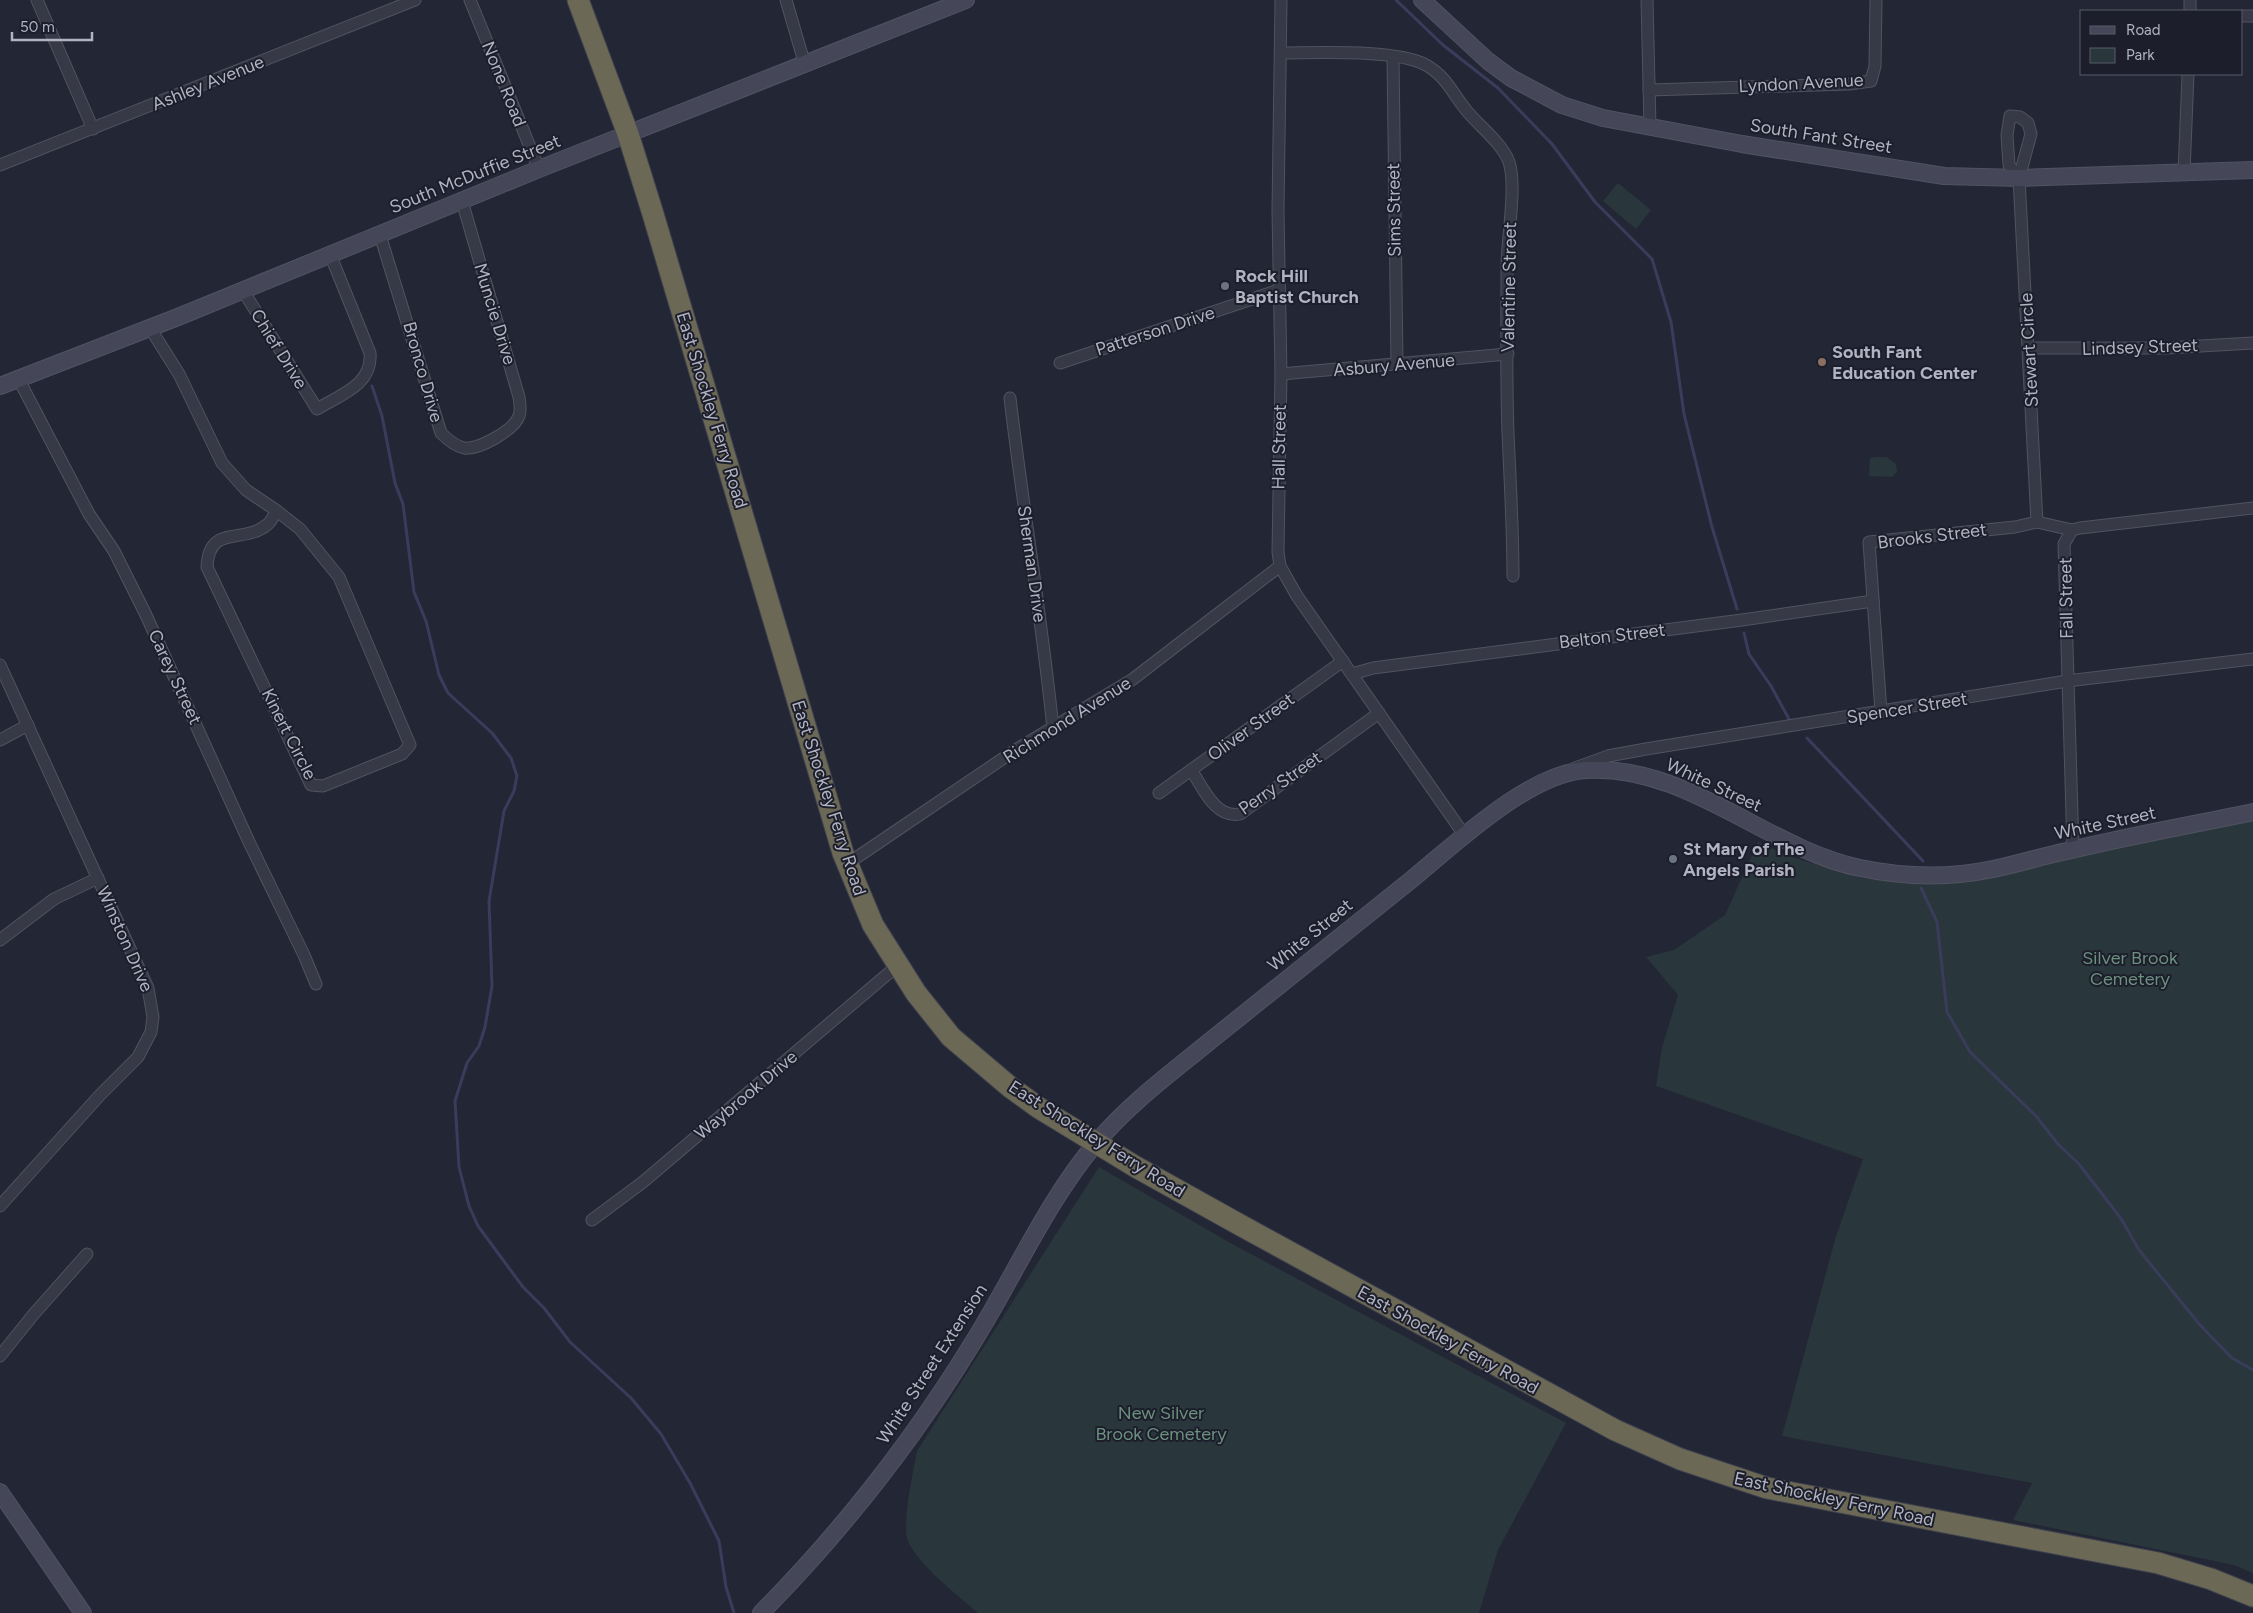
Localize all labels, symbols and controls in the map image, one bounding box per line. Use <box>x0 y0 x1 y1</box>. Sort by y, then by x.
scale bar <box>12 10 92 42</box>
legend <box>2080 10 2243 75</box>
text: 50 m <box>20 18 55 36</box>
text: Road <box>2126 21 2161 39</box>
street label: None Road <box>477 38 531 130</box>
text: Park <box>2126 46 2155 64</box>
street label: Ashley Avenue <box>149 50 267 115</box>
street label: Lyndon Avenue <box>1738 69 1864 97</box>
street label: South Fant Street <box>1748 114 1894 158</box>
street label: South McDuffie Street <box>386 130 564 218</box>
street label: Sims Street <box>1382 163 1406 257</box>
street label: Valentine Street <box>1497 221 1521 352</box>
street label: Muncie Drive <box>469 261 521 368</box>
place label: Rock Hill Baptist Church <box>1235 265 1359 308</box>
marker: Rock Hill Baptist Church <box>1219 280 1231 292</box>
street label: Stewart Circle <box>2015 292 2043 408</box>
street label: Patterson Drive <box>1093 301 1217 361</box>
street label: Chief Drive <box>246 305 312 393</box>
street label: East Shockley Ferry Road <box>672 309 752 511</box>
street label: Bronco Drive <box>398 319 448 425</box>
street label: Lindsey Street <box>2081 334 2199 360</box>
place label: South Fant Education Center <box>1832 341 1977 384</box>
street label: Asbury Avenue <box>1332 349 1456 381</box>
marker: South Fant Education Center <box>1816 356 1828 368</box>
street label: Hall Street <box>1267 404 1291 490</box>
street label: Sherman Drive <box>1013 504 1051 624</box>
street label: Brooks Street <box>1876 518 1988 554</box>
street label: Fall Street <box>2054 557 2078 639</box>
street label: Belton Street <box>1558 619 1667 653</box>
street label: Carey Street <box>143 626 207 728</box>
street label: Richmond Avenue <box>999 672 1135 768</box>
street label: Kinert Circle <box>257 685 321 783</box>
street label: Oliver Street <box>1203 688 1299 766</box>
street label: Spencer Street <box>1845 688 1969 728</box>
street label: East Shockley Ferry Road <box>787 698 871 898</box>
street label: Perry Street <box>1234 746 1326 820</box>
street label: White Street <box>1663 753 1765 817</box>
street label: White Street <box>2052 801 2158 844</box>
place label: St Mary of The Angels Parish <box>1683 838 1805 881</box>
marker: St Mary of The Angels Parish <box>1667 853 1679 865</box>
street label: Winston Drive <box>92 883 158 995</box>
street label: White Street <box>1263 894 1357 976</box>
park label: Silver Brook Cemetery <box>2082 947 2178 990</box>
street label: Waybrook Drive <box>690 1046 802 1144</box>
street label: East Shockley Ferry Road <box>1005 1076 1189 1202</box>
street label: White Street Extension <box>872 1280 992 1448</box>
street label: East Shockley Ferry Road <box>1353 1281 1543 1399</box>
park label: New Silver Brook Cemetery <box>1095 1402 1227 1445</box>
street label: East Shockley Ferry Road <box>1732 1467 1936 1531</box>

